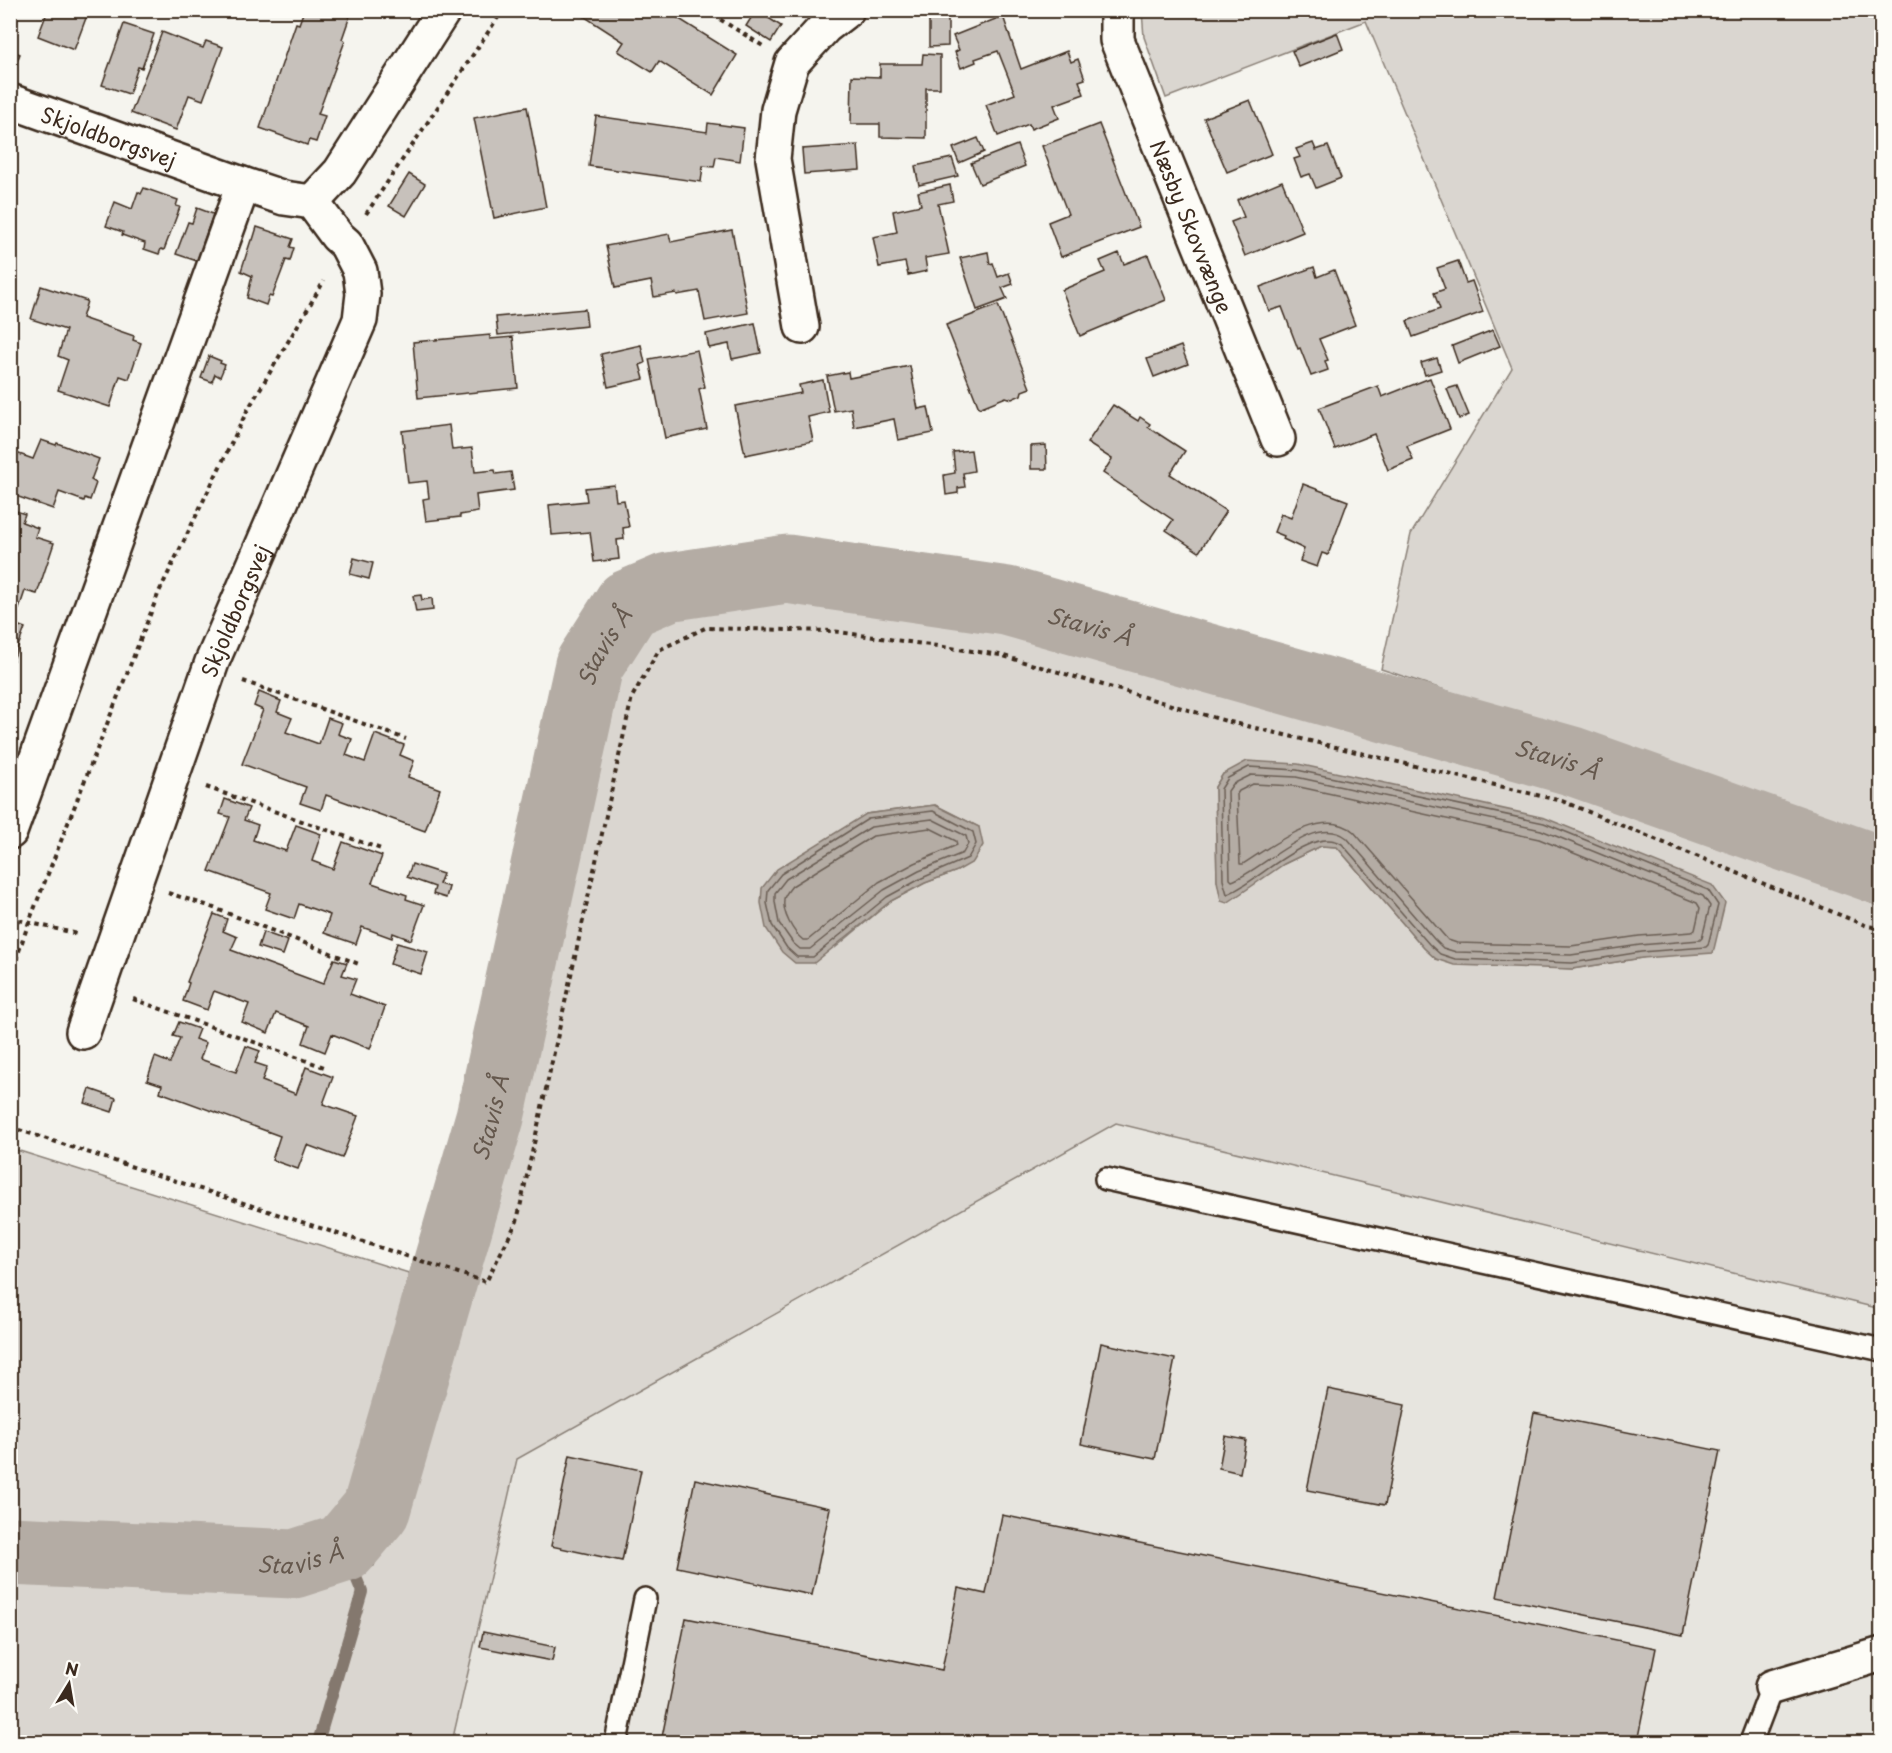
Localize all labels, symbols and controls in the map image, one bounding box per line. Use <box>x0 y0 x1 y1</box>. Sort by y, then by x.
street label: Skjoldborgsvej <box>37 97 181 175</box>
street label: Næsby Skovvænge <box>1143 135 1242 318</box>
street label: Skjoldborgsvej <box>192 539 277 681</box>
water label: Stavis Å <box>1043 597 1137 652</box>
water label: Stavis Å <box>568 600 639 689</box>
water label: Stavis Å <box>1511 729 1605 786</box>
water label: Stavis Å <box>462 1071 515 1164</box>
water label: Stavis Å <box>256 1533 348 1580</box>
north arrow <box>39 1654 99 1714</box>
text: N <box>64 1655 81 1681</box>

